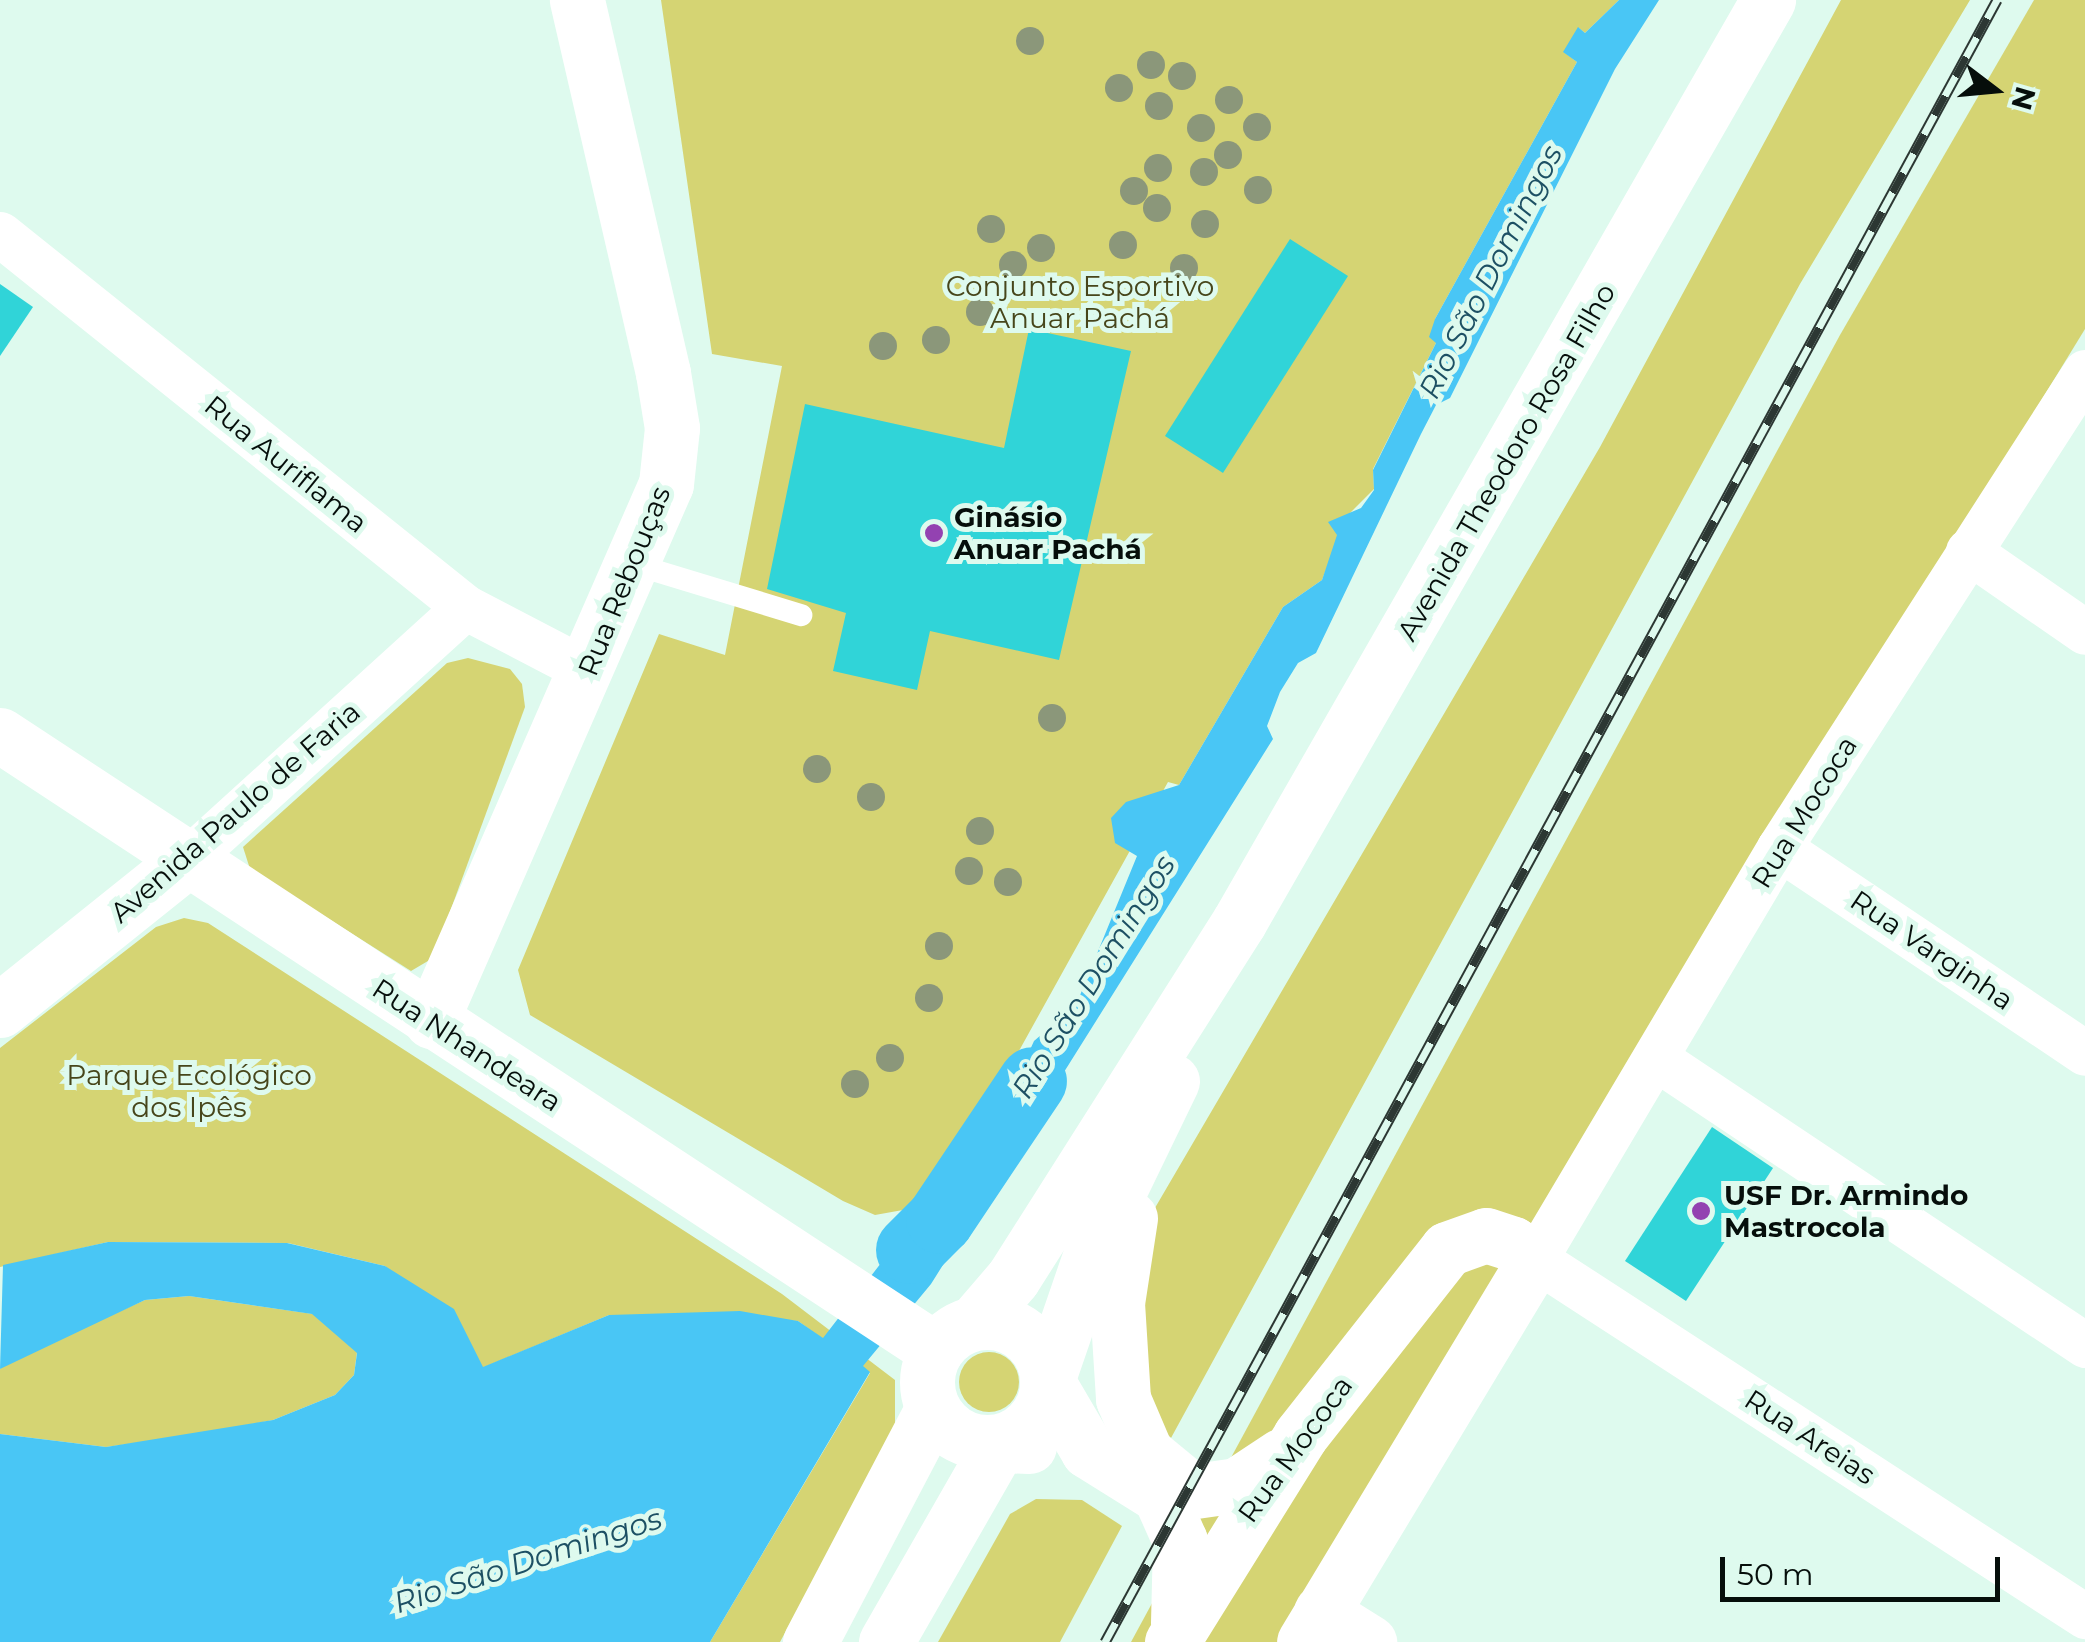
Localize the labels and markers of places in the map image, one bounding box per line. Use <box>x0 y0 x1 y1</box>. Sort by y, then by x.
place label: Ginásio Anuar Pachá <box>954 500 1142 566</box>
marker: Ginásio Anuar Pachá <box>923 522 945 544</box>
place label: USF Dr. Armindo Mastrocola <box>1724 1178 1968 1244</box>
marker: USF Dr. Armindo Mastrocola <box>1688 1198 1714 1224</box>

